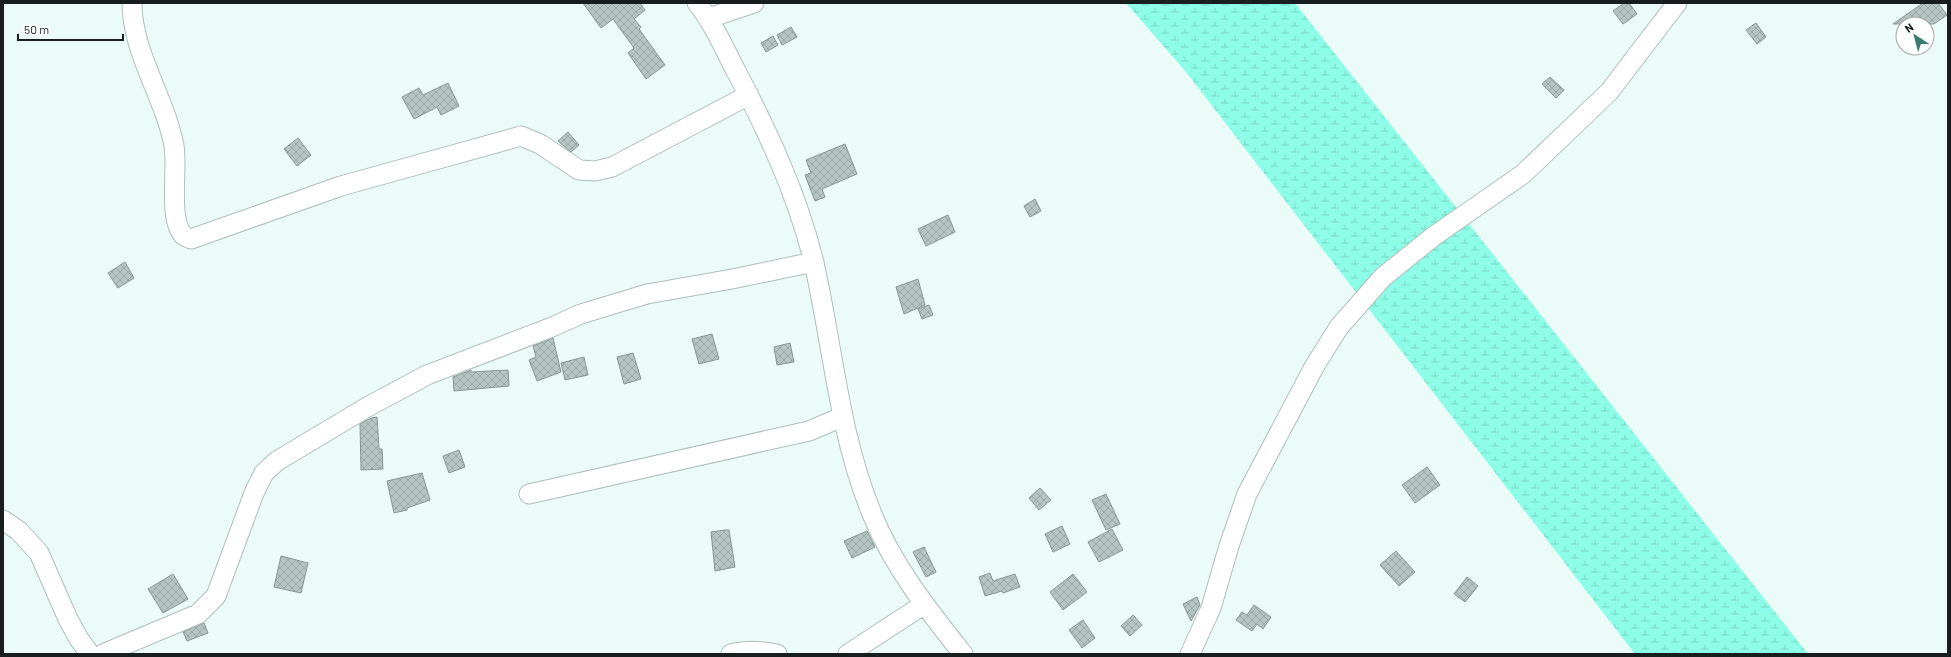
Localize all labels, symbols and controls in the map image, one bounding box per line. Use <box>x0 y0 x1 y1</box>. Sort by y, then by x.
scale bar <box>18 16 123 42</box>
north arrow <box>1895 16 1935 56</box>
text: N <box>1902 20 1916 35</box>
text: 50 m <box>24 22 49 36</box>

